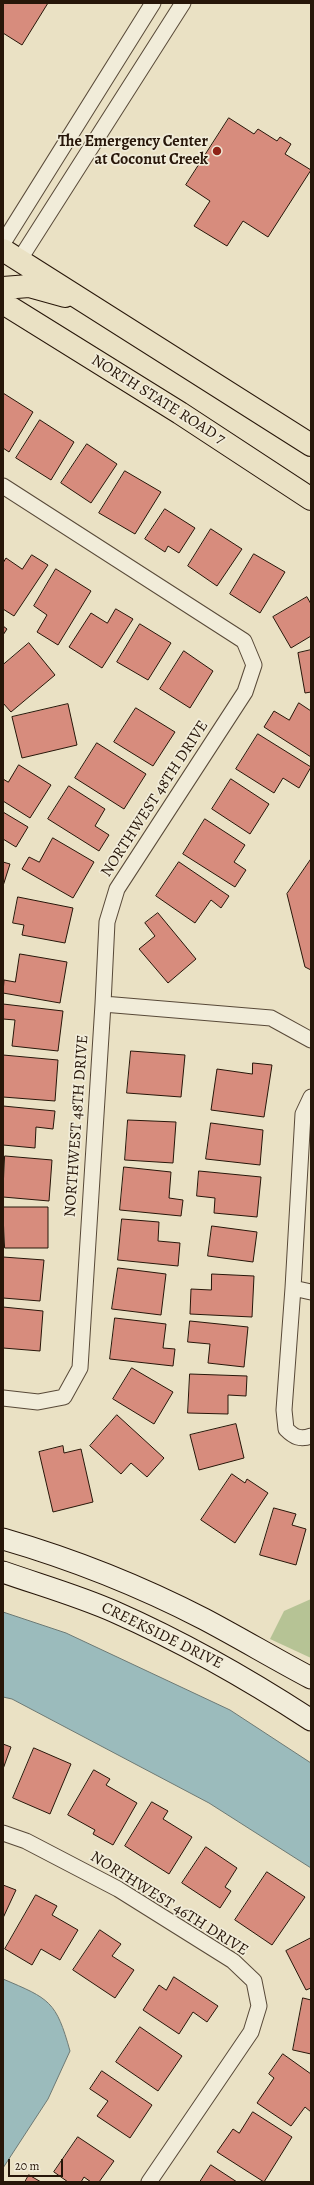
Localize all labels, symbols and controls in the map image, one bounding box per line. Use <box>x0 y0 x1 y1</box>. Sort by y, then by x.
place label: The Emergency Center at Coconut Creek <box>58 132 208 170</box>
marker: The Emergency Center at Coconut Creek <box>211 145 223 157</box>
street label: NORTH STATE ROAD 7 <box>87 351 229 449</box>
street label: NORTHWEST 48TH DRIVE <box>97 717 213 881</box>
street label: NORTHWEST 48TH DRIVE <box>61 1034 93 1218</box>
street label: CREEKSIDE DRIVE <box>98 1598 226 1674</box>
street label: NORTHWEST 46TH DRIVE <box>87 1847 251 1961</box>
scale bar <box>10 2151 65 2177</box>
text: 20 m <box>15 2158 39 2174</box>

